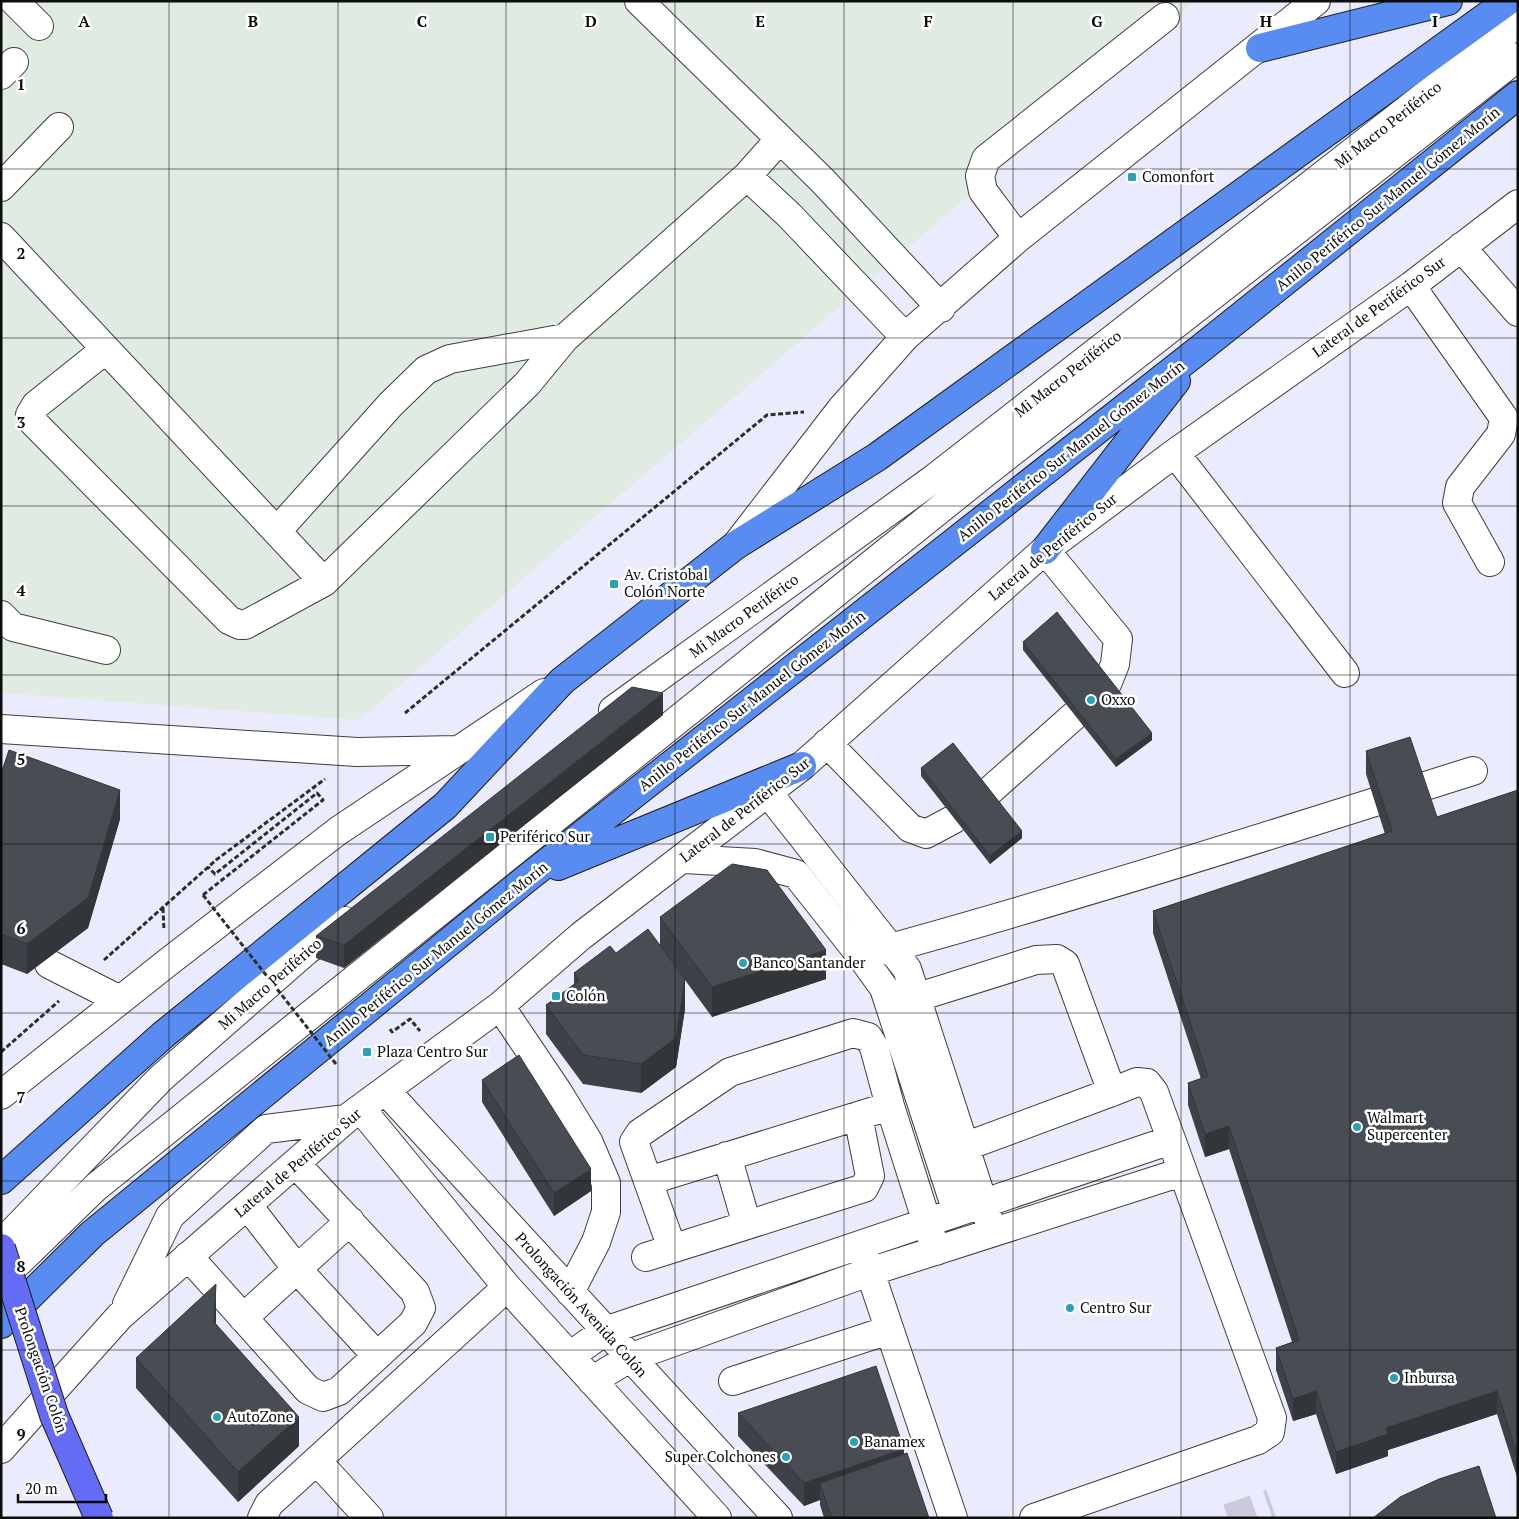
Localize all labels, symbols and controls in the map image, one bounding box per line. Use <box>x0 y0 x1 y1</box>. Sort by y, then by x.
text: A <box>78 10 90 32</box>
text: B <box>248 10 258 32</box>
text: C <box>417 10 427 32</box>
text: D <box>585 10 597 32</box>
text: E <box>755 10 765 32</box>
text: F <box>923 10 933 32</box>
text: G <box>1091 10 1103 32</box>
text: H <box>1260 10 1272 32</box>
text: I <box>1432 10 1438 32</box>
text: 1 <box>16 73 26 95</box>
street label: Mi Macro Periférico <box>1330 76 1445 172</box>
street label: Anillo Periférico Sur Manuel Gómez Morín <box>1271 101 1504 295</box>
place label: Comonfort <box>1142 166 1215 186</box>
marker: Comonfort <box>1126 171 1138 183</box>
text: 2 <box>16 242 26 264</box>
street label: Lateral de Periférico Sur <box>1308 251 1449 361</box>
street label: Mi Macro Periférico <box>1010 325 1125 421</box>
street label: Anillo Periférico Sur Manuel Gómez Morín <box>953 355 1188 545</box>
text: 3 <box>16 411 26 433</box>
street label: Lateral de Periférico Sur <box>984 488 1121 604</box>
place label: Av. Cristobal Colón Norte <box>624 564 708 601</box>
street label: Mi Macro Periférico <box>685 569 802 662</box>
marker: Av. Cristobal Colón Norte <box>608 578 620 590</box>
text: 4 <box>16 579 26 601</box>
street label: Anillo Periférico Sur Manuel Gómez Morín <box>634 605 869 795</box>
place label: Oxxo <box>1101 689 1135 709</box>
marker: Oxxo <box>1085 694 1097 706</box>
text: 5 <box>16 748 26 770</box>
street label: Lateral de Periférico Sur <box>675 752 814 866</box>
place label: Periférico Sur <box>500 826 590 846</box>
marker: Periférico Sur <box>484 831 496 843</box>
street label: Anillo Periférico Sur Manuel Gómez Morín <box>319 856 552 1050</box>
text: 6 <box>16 917 26 939</box>
street label: Mi Macro Periférico <box>214 933 325 1034</box>
place label: Banco Santander <box>753 952 866 972</box>
marker: Banco Santander <box>737 957 749 969</box>
place label: Colón <box>566 985 605 1005</box>
marker: Colón <box>550 990 562 1002</box>
place label: Plaza Centro Sur <box>377 1041 488 1061</box>
marker: Plaza Centro Sur <box>361 1046 373 1058</box>
text: 7 <box>16 1086 26 1108</box>
street label: Lateral de Periférico Sur <box>230 1103 365 1221</box>
place label: Walmart Supercenter <box>1367 1107 1448 1144</box>
marker: Walmart Supercenter <box>1351 1121 1363 1133</box>
street label: Prolongación Avenida Colón <box>511 1228 652 1381</box>
text: 8 <box>16 1255 26 1277</box>
place label: Centro Sur <box>1080 1297 1152 1317</box>
marker: Centro Sur <box>1064 1302 1076 1314</box>
street label: Prolongación Colón <box>11 1304 73 1435</box>
place label: Inbursa <box>1404 1367 1455 1387</box>
marker: Inbursa <box>1388 1372 1400 1384</box>
place label: AutoZone <box>227 1406 293 1426</box>
marker: AutoZone <box>211 1411 223 1423</box>
text: 9 <box>16 1423 26 1445</box>
place label: Banamex <box>864 1431 926 1451</box>
marker: Banamex <box>848 1436 860 1448</box>
place label: Super Colchones <box>665 1446 776 1466</box>
marker: Super Colchones <box>780 1451 792 1463</box>
scale bar <box>18 1472 105 1504</box>
text: 20 m <box>25 1478 58 1498</box>

